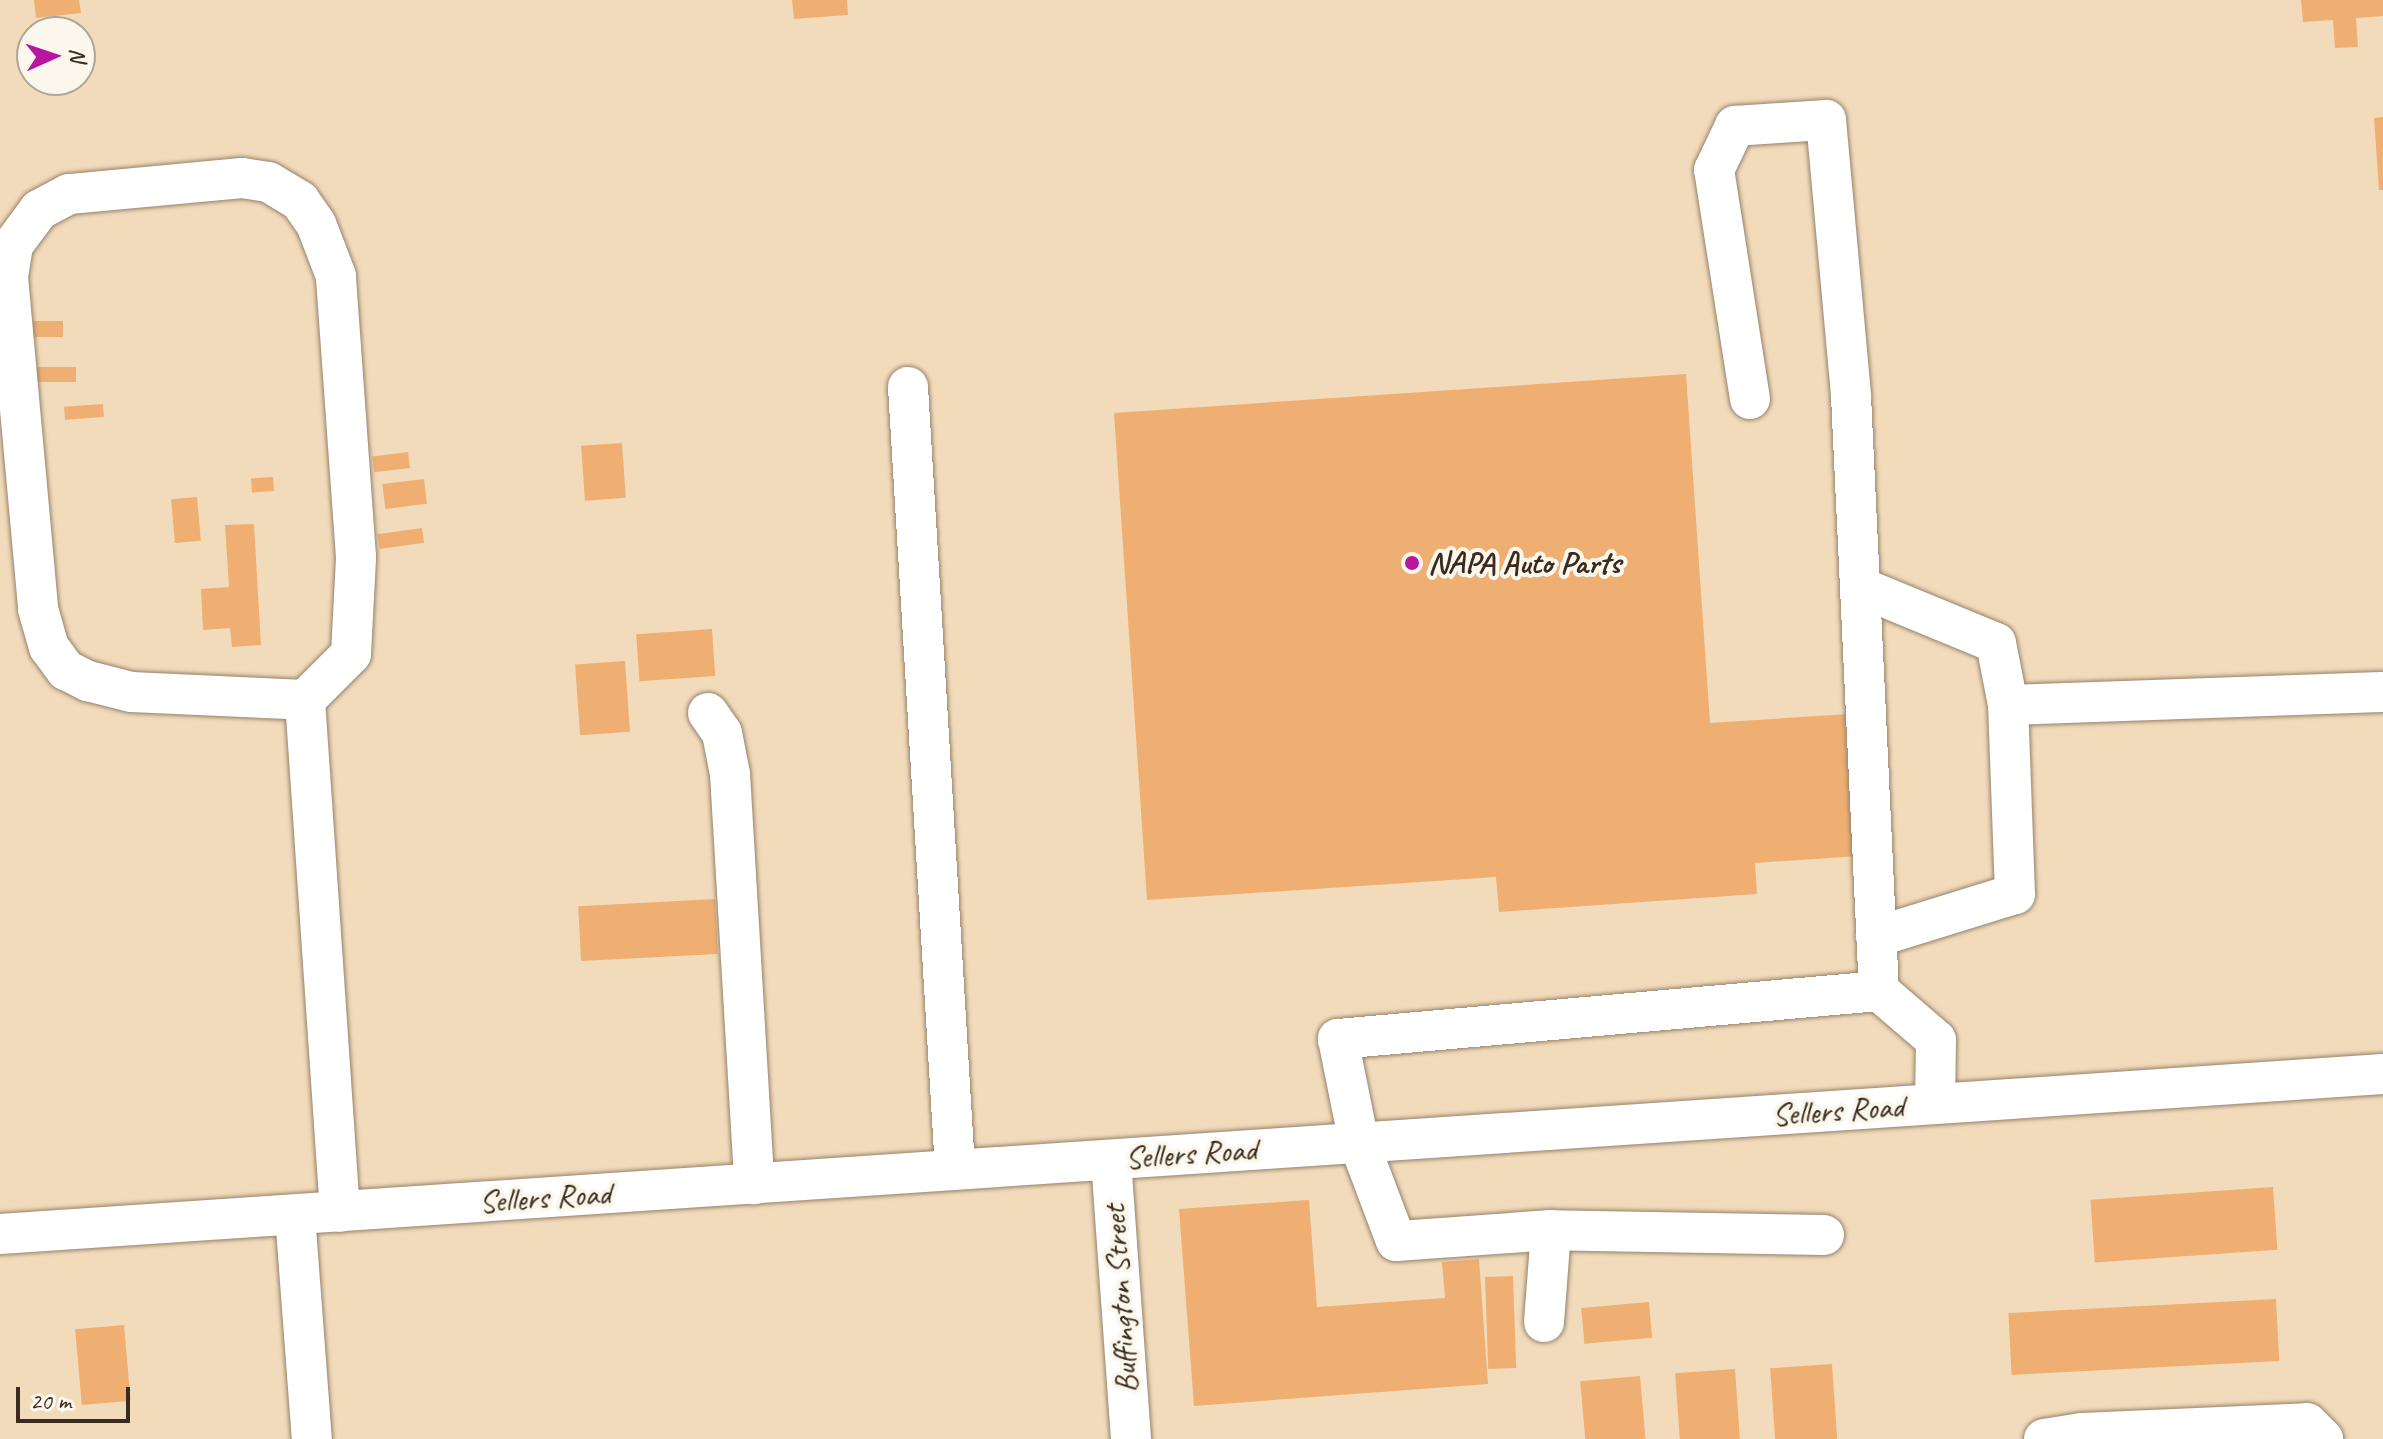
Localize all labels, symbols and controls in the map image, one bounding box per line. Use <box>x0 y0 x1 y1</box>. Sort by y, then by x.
north arrow <box>16 16 96 96</box>
text: N <box>64 47 92 62</box>
place label: NAPA Auto Parts <box>1428 544 1621 582</box>
marker: NAPA Auto Parts <box>1403 554 1421 572</box>
street label: Sellers Road <box>1772 1087 1904 1135</box>
street label: Sellers Road <box>1125 1130 1257 1178</box>
street label: Sellers Road <box>479 1174 611 1222</box>
street label: Buffington Street <box>1095 1203 1147 1395</box>
scale bar <box>20 1371 134 1421</box>
text: 20 m <box>30 1386 71 1416</box>

